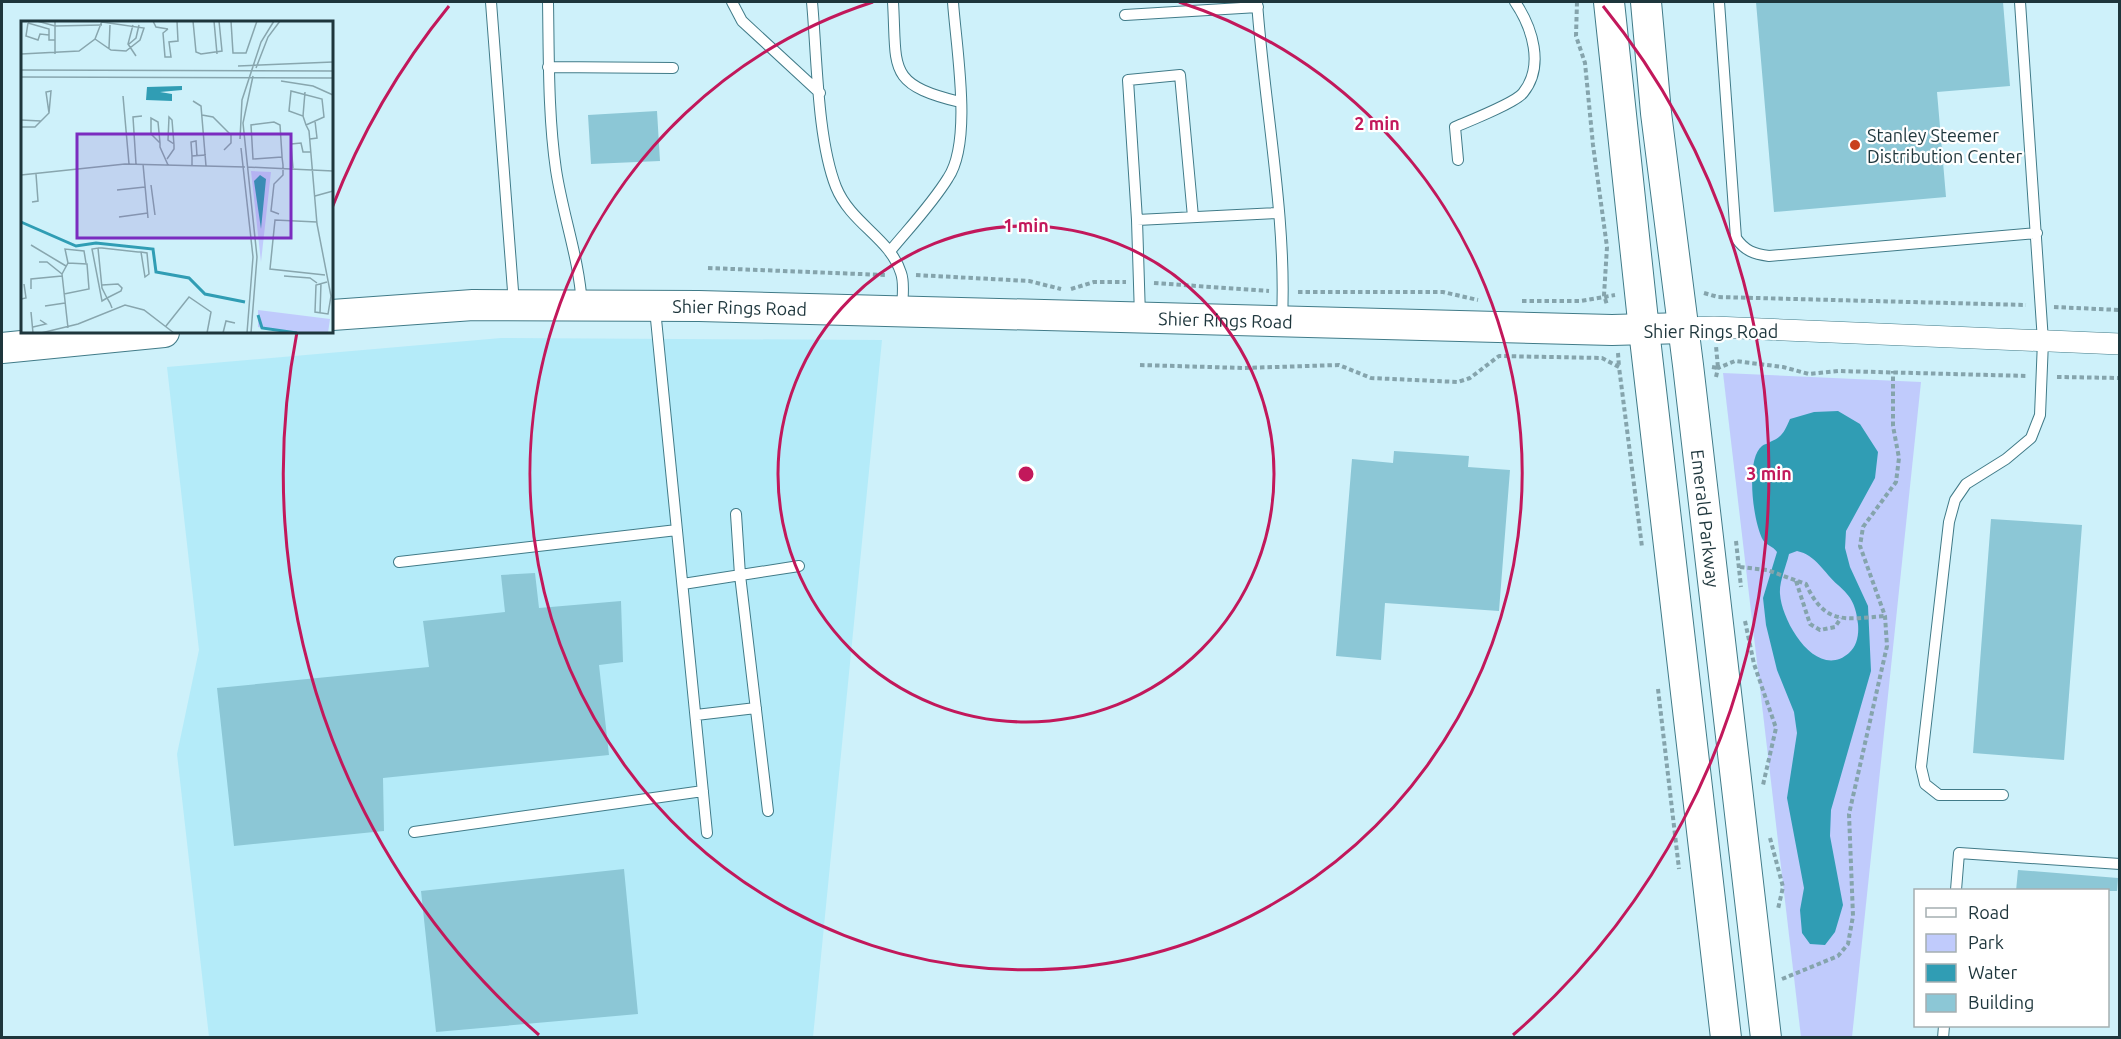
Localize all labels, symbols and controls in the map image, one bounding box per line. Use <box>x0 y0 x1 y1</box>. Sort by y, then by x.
inset map <box>21 21 333 333</box>
text: 2 min <box>1354 113 1400 133</box>
place label: Stanley Steemer Distribution Center <box>1867 125 2023 166</box>
marker: Stanley Steemer Distribution Center <box>1848 138 1862 152</box>
text: 1 min <box>1003 215 1049 235</box>
street label: Shier Rings Road <box>672 296 807 319</box>
street label: Shier Rings Road <box>1158 308 1293 332</box>
street label: Shier Rings Road <box>1644 321 1778 341</box>
street label: Emerald Parkway <box>1688 448 1724 589</box>
text: 3 min <box>1746 463 1792 483</box>
centre of rings <box>1016 464 1036 484</box>
legend <box>1914 889 2109 1027</box>
text: Road <box>1968 902 2010 922</box>
text: Park <box>1968 932 2004 952</box>
text: Water <box>1968 962 2018 982</box>
text: Building <box>1968 992 2034 1012</box>

